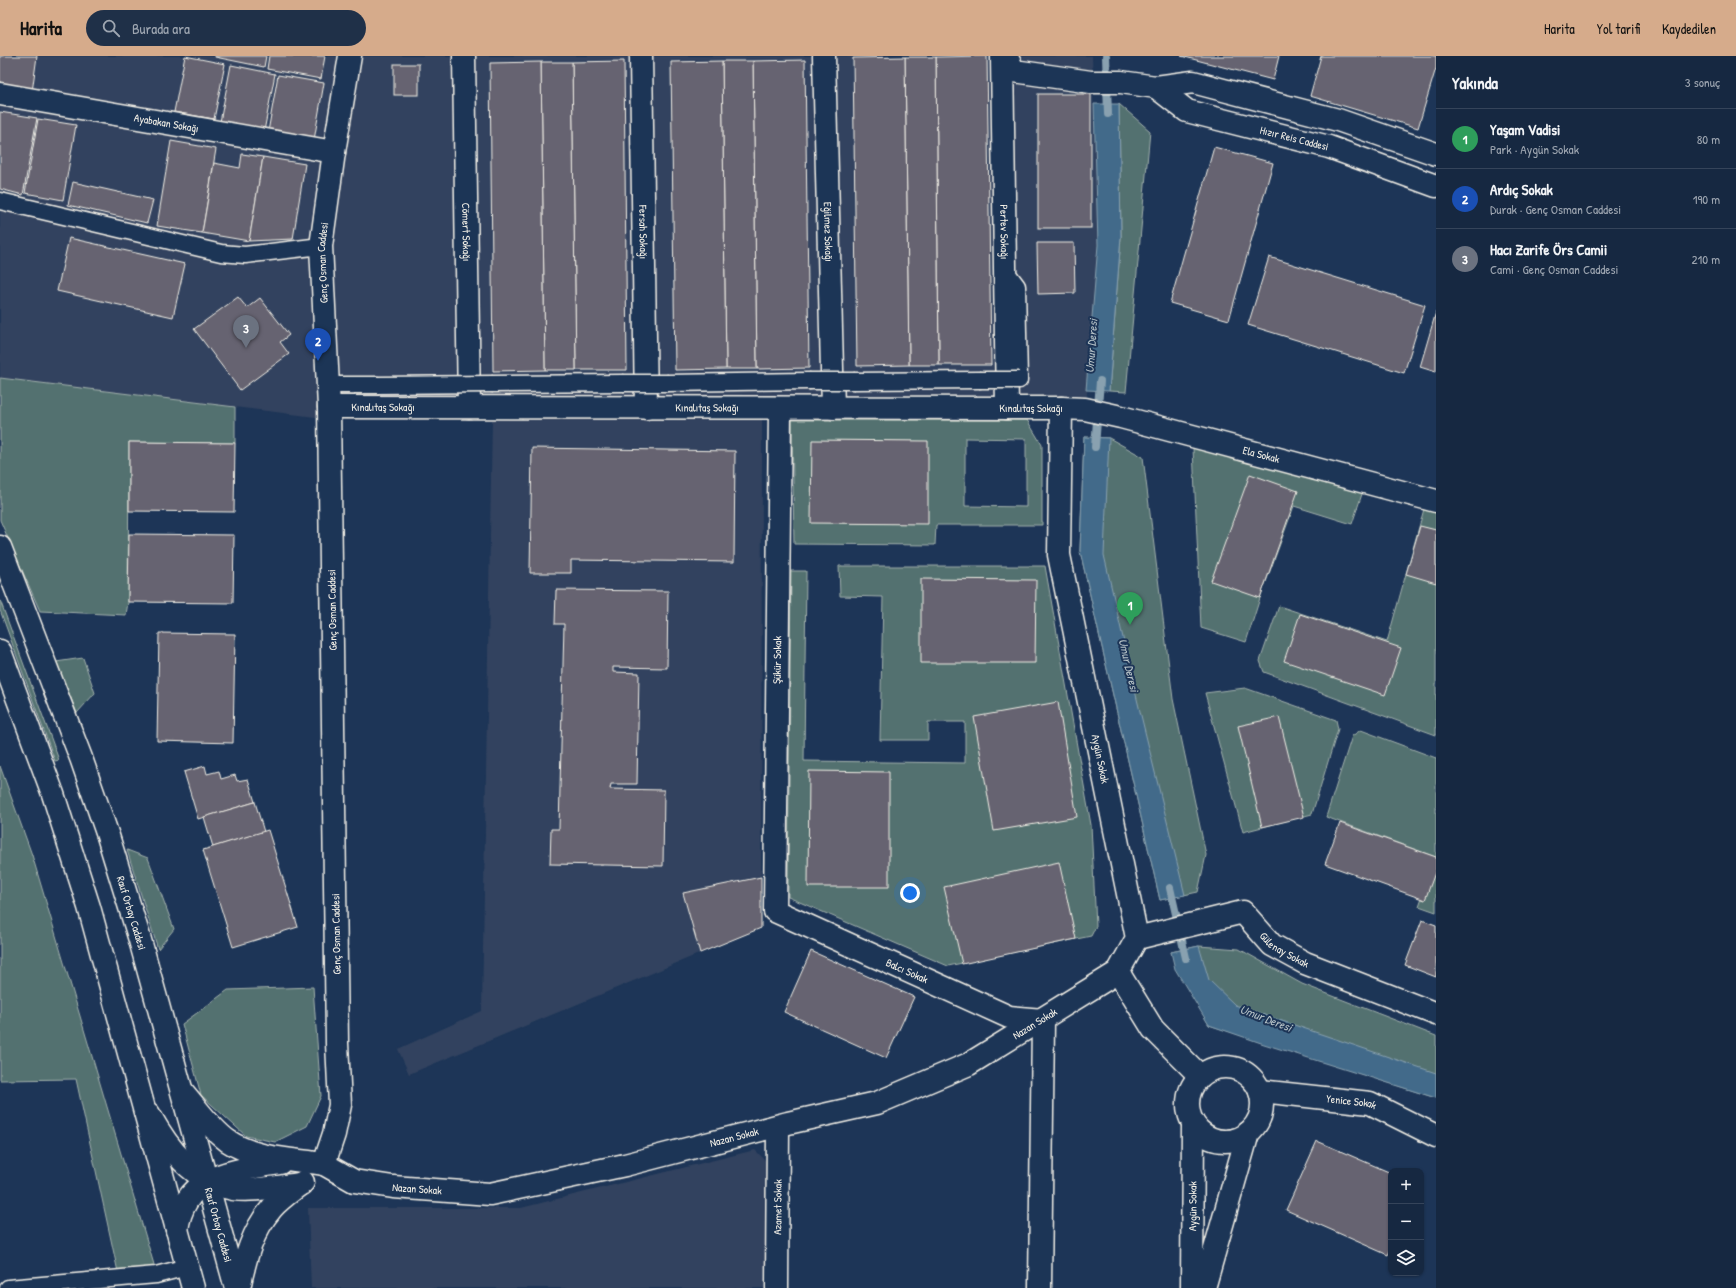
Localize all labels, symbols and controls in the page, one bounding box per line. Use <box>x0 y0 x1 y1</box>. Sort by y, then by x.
search box <box>86 10 366 46</box>
text: Harita <box>20 15 62 41</box>
icon: search <box>100 17 122 39</box>
text: Burada ara <box>132 18 190 39</box>
text: Harita <box>1544 19 1575 38</box>
text: Yol tarifi <box>1597 19 1640 38</box>
text: Kaydedilen <box>1662 19 1716 38</box>
text: Yakında <box>1452 71 1498 94</box>
text: 3 sonuç <box>1685 73 1720 91</box>
street label: Ayabakan Sokağı <box>133 110 200 135</box>
text: Yaşam Vadisi <box>1490 119 1560 140</box>
street label: Hızır Reis Caddesi <box>1259 123 1330 154</box>
text: 1 <box>1463 130 1467 148</box>
text: 80 m <box>1697 130 1720 148</box>
text: Park · Aygün Sokak <box>1490 140 1579 158</box>
text: Ardıç Sokak <box>1490 179 1553 200</box>
text: 2 <box>1462 190 1468 208</box>
text: 190 m <box>1693 190 1720 208</box>
text: Durak · Genç Osman Caddesi <box>1490 200 1621 218</box>
street label: Eğilmez Sokağı <box>821 202 836 262</box>
street label: Cömert Sokağı <box>459 203 474 261</box>
street label: Fersah Sokağı <box>636 204 651 259</box>
street label: Pertev Sokağı <box>997 204 1012 259</box>
street label: Genç Osman Caddesi <box>314 221 331 303</box>
text: Hacı Zarife Örs Camii <box>1490 239 1607 260</box>
text: 3 <box>1462 250 1468 268</box>
text: 210 m <box>1692 250 1720 268</box>
text: Cami · Genç Osman Caddesi <box>1490 260 1618 278</box>
pin: 3 <box>233 315 259 348</box>
water label: Umur Deresi <box>1081 317 1101 374</box>
pin: 2 <box>305 328 331 361</box>
street label: Kınalıtaş Sokağı <box>351 400 415 414</box>
street label: Kınalıtaş Sokağı <box>675 400 739 415</box>
street label: Kınalıtaş Sokağı <box>999 401 1063 415</box>
street label: Ela Sokak <box>1241 443 1282 466</box>
street label: Genç Osman Caddesi <box>324 569 340 651</box>
pin: 1 <box>1117 592 1143 625</box>
street label: Şükür Sokak <box>770 635 784 684</box>
water label: Umur Deresi <box>1115 637 1144 695</box>
street label: Aygün Sokak <box>1089 733 1112 785</box>
street label: Rauf Orbay Caddesi <box>114 874 149 951</box>
your location <box>900 883 920 903</box>
street label: Genç Osman Caddesi <box>328 893 344 975</box>
street label: Gülenay Sokak <box>1257 929 1311 971</box>
street label: Balcı Sokak <box>884 955 931 987</box>
water label: Umur Deresi <box>1238 1000 1296 1036</box>
street label: Nazan Sokak <box>1010 1004 1060 1042</box>
street label: Yenice Sokak <box>1325 1091 1380 1112</box>
street label: Nazan Sokak <box>708 1124 760 1150</box>
map controls <box>1388 1168 1424 1276</box>
button: + <box>1388 1168 1424 1204</box>
street label: Azamet Sokak <box>770 1179 785 1235</box>
street label: Nazan Sokak <box>392 1180 443 1198</box>
street label: Aygün Sokak <box>1185 1181 1200 1231</box>
street label: Rauf Orbay Caddesi <box>202 1186 236 1264</box>
button: − <box>1388 1204 1424 1240</box>
button: layers <box>1388 1240 1424 1276</box>

